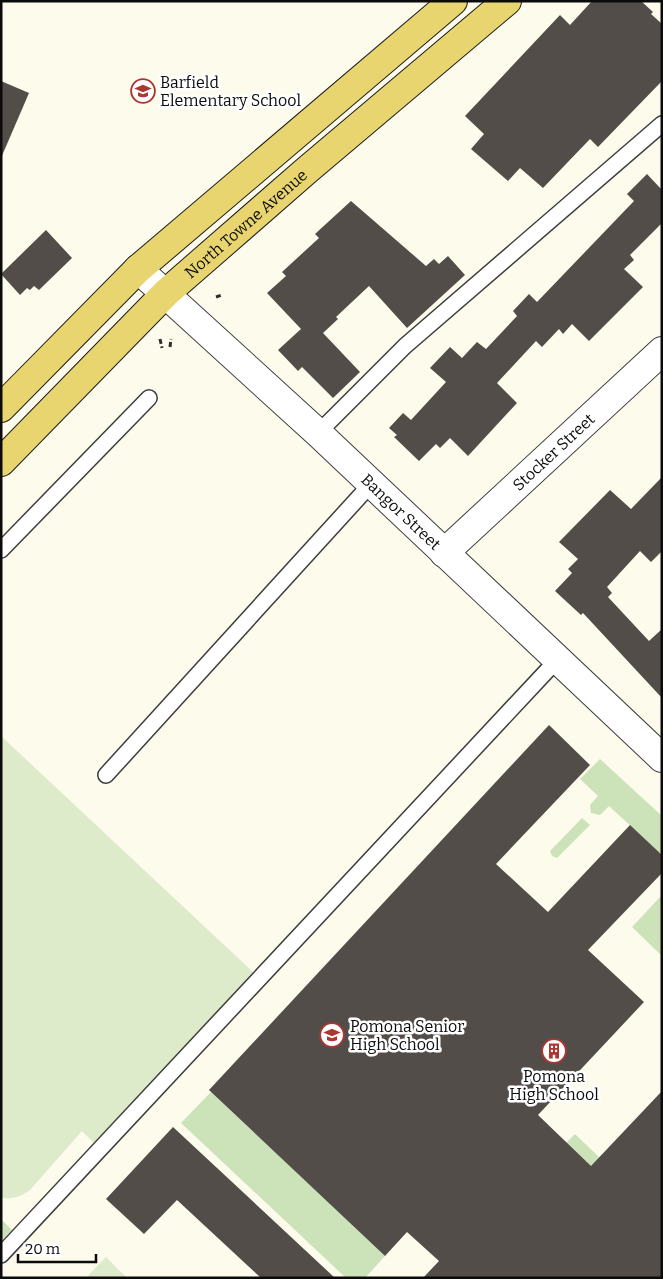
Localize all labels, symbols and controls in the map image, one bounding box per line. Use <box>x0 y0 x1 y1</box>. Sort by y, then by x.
place label: Barfield Elementary School <box>160 73 301 110</box>
school or university icon: Barfield Elementary School <box>130 78 156 104</box>
street label: North Towne Avenue <box>181 165 311 282</box>
street label: Stocker Street <box>509 409 599 495</box>
street label: Bangor Street <box>357 470 445 554</box>
place label: Pomona Senior High School <box>350 1017 464 1054</box>
school or university icon: Pomona Senior High School <box>319 1022 345 1048</box>
building icon: Pomona High School <box>541 1038 567 1064</box>
place label: Pomona High School <box>509 1067 599 1104</box>
scale bar <box>18 1232 95 1264</box>
text: 20 m <box>25 1240 61 1258</box>

